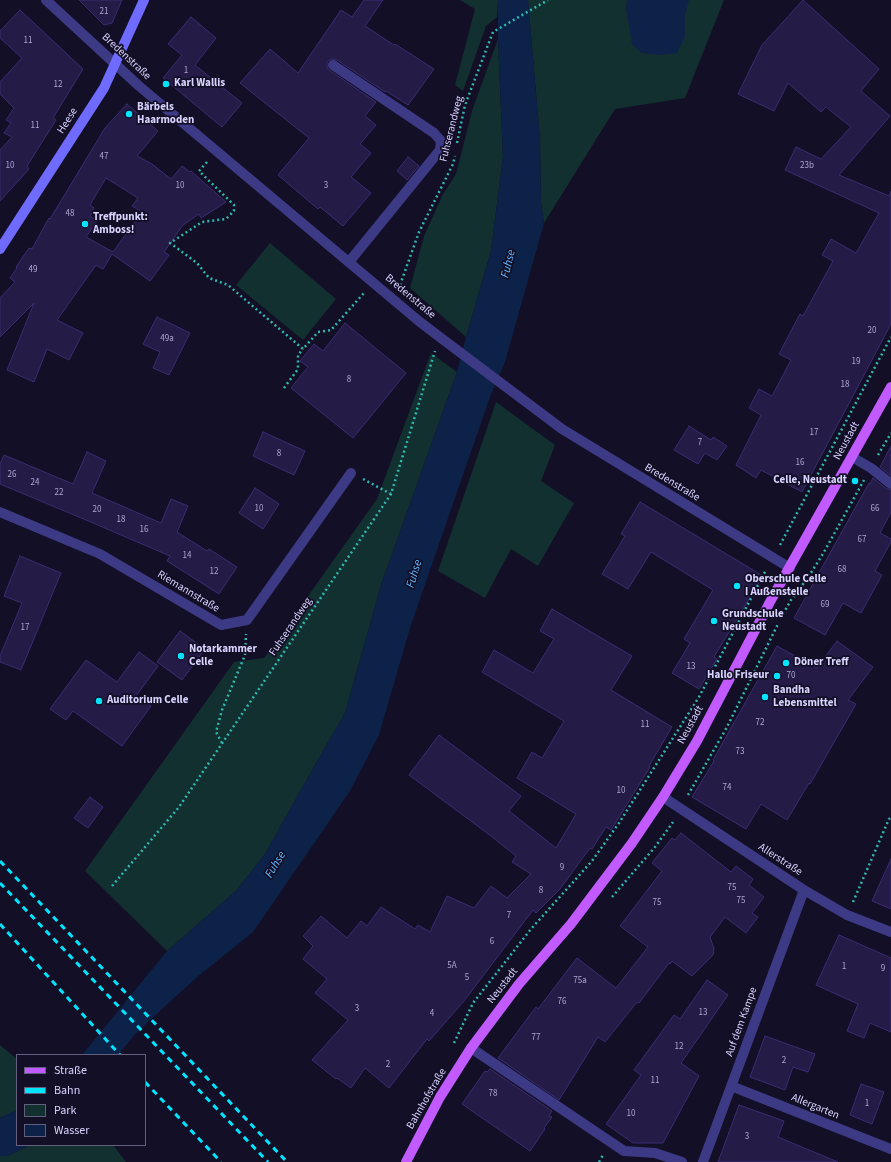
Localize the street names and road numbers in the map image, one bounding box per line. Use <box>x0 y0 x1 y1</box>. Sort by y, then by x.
street label: Bredenstraße <box>99 31 153 83</box>
street label: Fuhserandweg <box>437 95 467 163</box>
street label: Heese <box>55 106 81 136</box>
street label: Bredenstraße <box>382 272 438 322</box>
street label: Neustadt <box>831 420 863 462</box>
street label: Bredenstraße <box>642 461 702 505</box>
street label: Riemannstraße <box>155 568 221 616</box>
street label: Fuhserandweg <box>267 595 315 659</box>
street label: Neustadt <box>675 704 707 746</box>
street label: Allerstraße <box>756 841 804 879</box>
street label: Neustadt <box>485 965 521 1007</box>
street label: Auf dem Kampe <box>723 986 761 1058</box>
street label: Bahnhofstraße <box>404 1066 450 1132</box>
street label: Allergarten <box>789 1091 841 1123</box>

